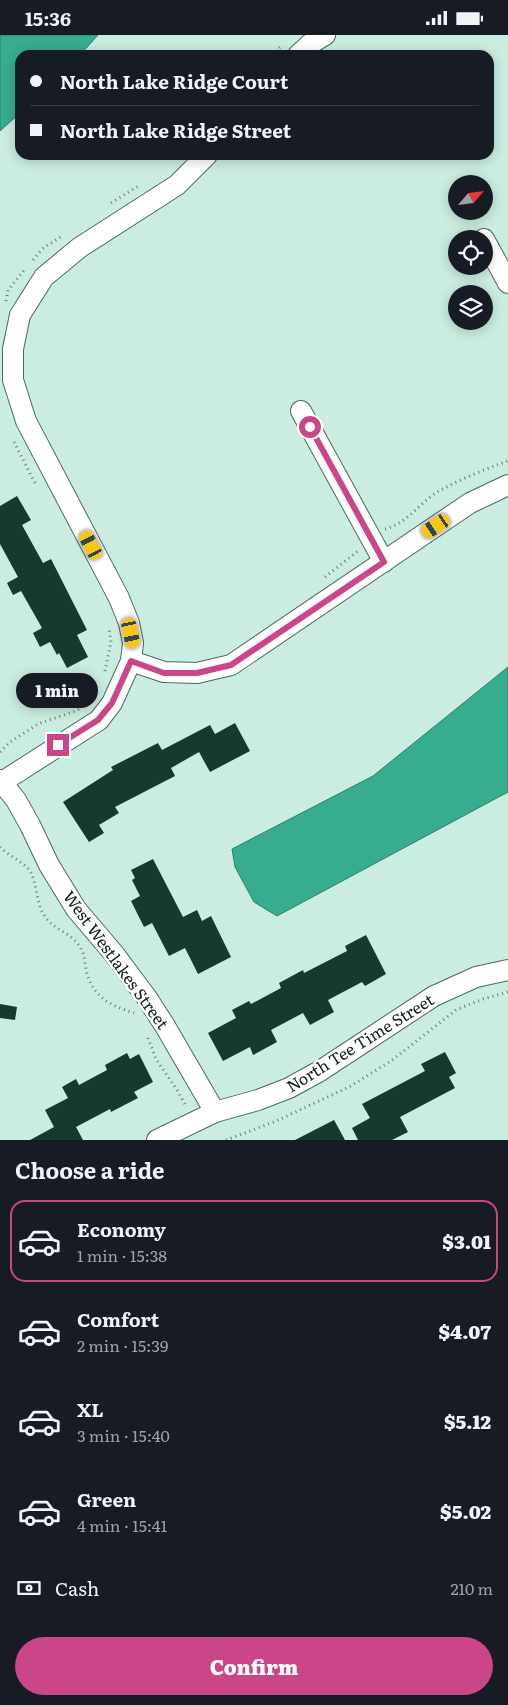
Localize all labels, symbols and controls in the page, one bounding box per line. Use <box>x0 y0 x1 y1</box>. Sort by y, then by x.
text: 15:36 <box>25 4 71 32</box>
text: North Lake Ridge Court <box>60 67 288 95</box>
text: North Lake Ridge Street <box>60 116 291 144</box>
north arrow <box>448 175 492 220</box>
map controls <box>448 175 493 330</box>
button: locate <box>448 230 493 275</box>
button: layers <box>448 285 493 330</box>
route start <box>299 416 321 438</box>
car <box>419 511 452 541</box>
car <box>77 528 104 562</box>
car <box>120 617 141 649</box>
callout: 1 min <box>17 673 99 707</box>
text: 1 min <box>35 678 79 702</box>
route end <box>47 734 69 756</box>
street label: West Westlakes Street <box>58 885 176 1034</box>
street label: North Tee Time Street <box>281 987 438 1097</box>
text: Choose a ride <box>15 1153 164 1186</box>
text: Economy <box>77 1215 166 1243</box>
icon: car <box>17 1219 62 1264</box>
text: $3.01 <box>442 1227 491 1255</box>
text: 1 min · 15:38 <box>77 1243 167 1267</box>
text: Comfort <box>77 1305 159 1333</box>
icon: car <box>17 1309 62 1354</box>
text: $4.07 <box>438 1317 491 1345</box>
text: 2 min · 15:39 <box>77 1333 168 1357</box>
text: XL <box>77 1395 104 1423</box>
icon: car <box>17 1399 62 1444</box>
text: $5.12 <box>444 1407 491 1435</box>
text: 3 min · 15:40 <box>77 1423 170 1447</box>
text: Green <box>77 1485 136 1513</box>
icon: car <box>17 1489 62 1534</box>
text: $5.02 <box>440 1497 491 1525</box>
text: 4 min · 15:41 <box>77 1513 167 1537</box>
icon: cash <box>15 1574 43 1602</box>
text: Cash <box>55 1574 99 1602</box>
text: 210 m <box>450 1576 493 1600</box>
button: Confirm <box>15 1637 493 1695</box>

